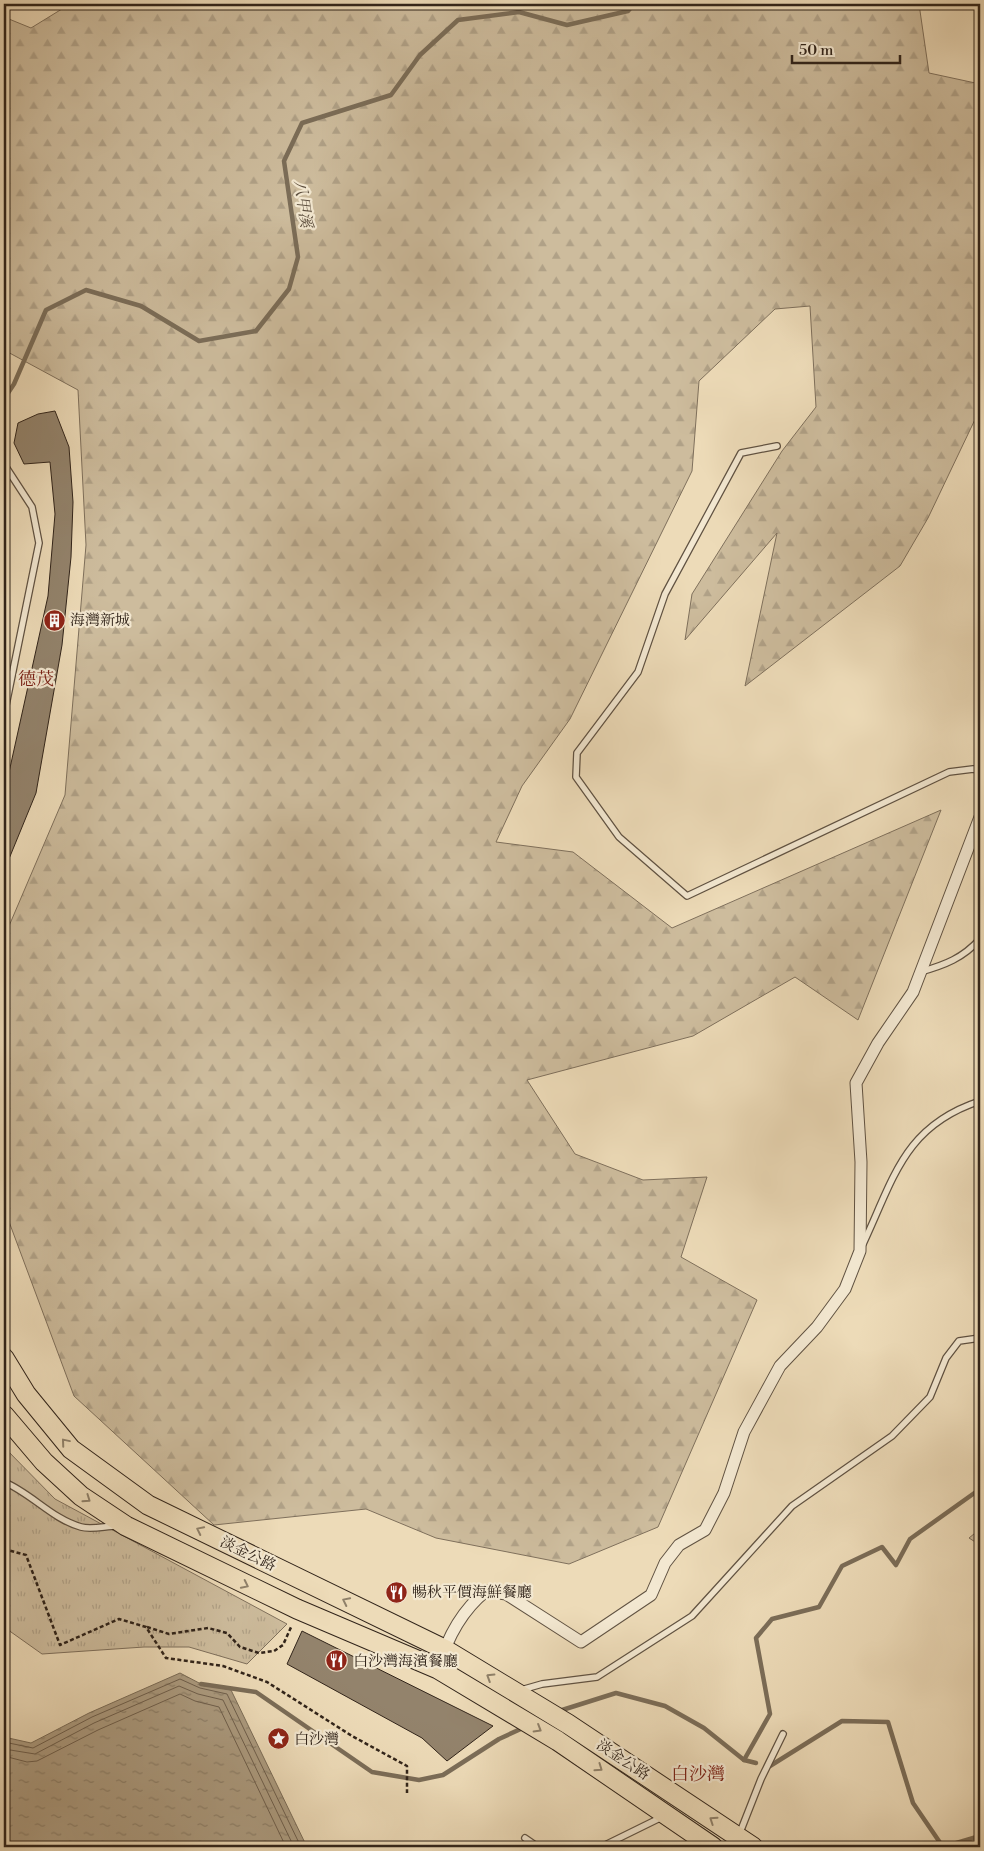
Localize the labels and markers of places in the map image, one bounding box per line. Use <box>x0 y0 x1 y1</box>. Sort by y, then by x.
building icon: 海灣新城 <box>42 608 66 632</box>
place label: 海灣新城 <box>70 611 130 630</box>
restaurant icon: 暢秋平價海鮮餐廳 <box>384 1580 408 1604</box>
place label: 暢秋平價海鮮餐廳 <box>412 1583 532 1602</box>
restaurant icon: 白沙灣海濱餐廳 <box>325 1649 349 1673</box>
place label: 白沙灣海濱餐廳 <box>353 1652 458 1671</box>
place icon: 白沙灣 <box>266 1727 290 1751</box>
place label: 白沙灣 <box>294 1730 339 1749</box>

